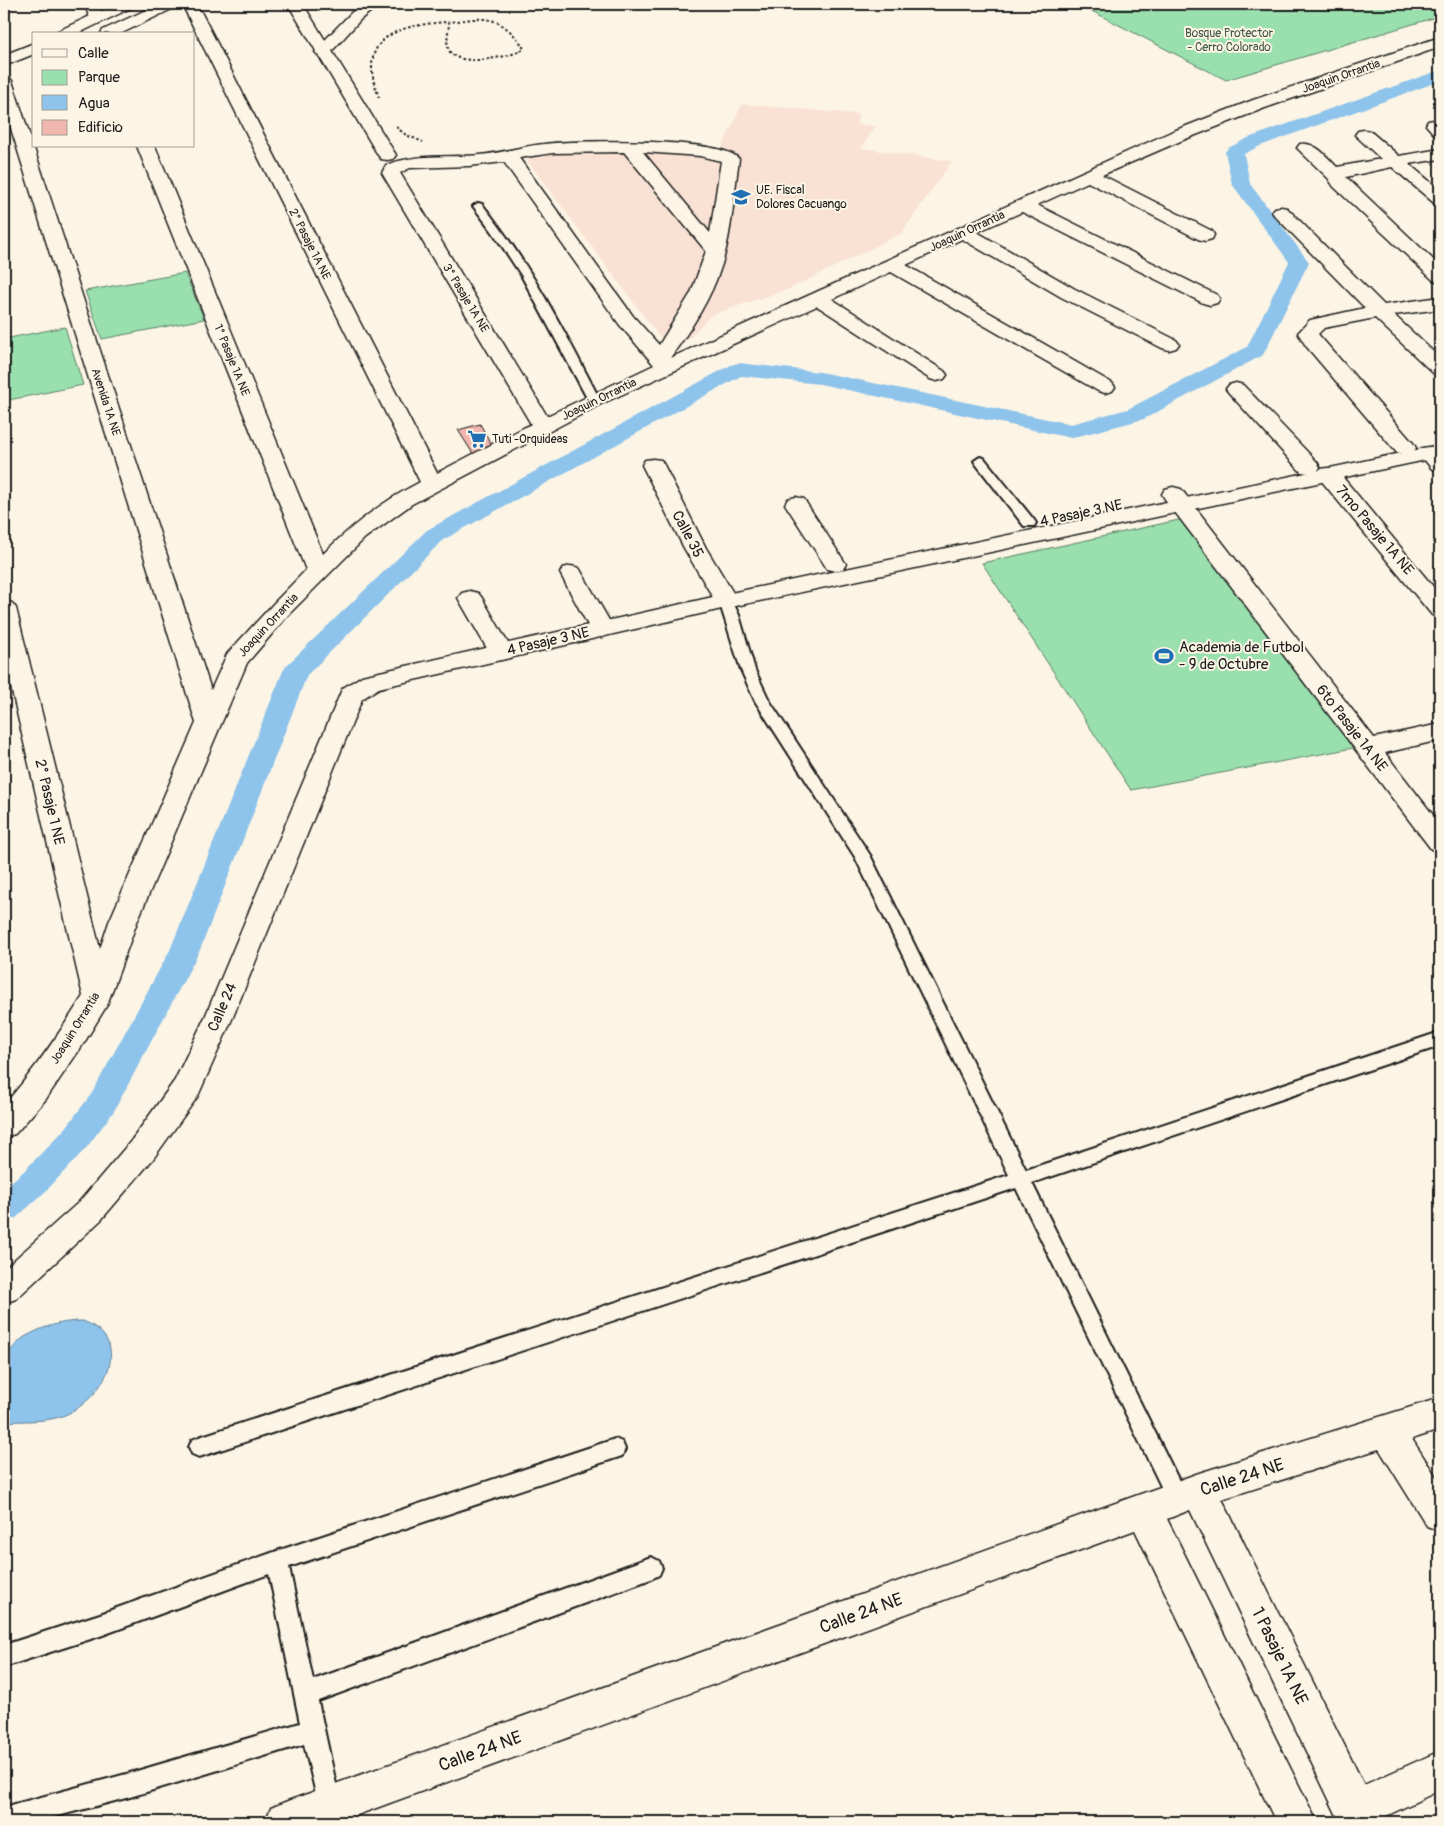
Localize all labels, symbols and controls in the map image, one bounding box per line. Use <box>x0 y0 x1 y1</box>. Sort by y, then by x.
park label: Bosque Protector - Cerro Colorado <box>1185 26 1274 55</box>
legend <box>32 32 195 148</box>
text: Calle <box>78 44 109 63</box>
street label: Joaquin Orrantia <box>1300 56 1383 97</box>
text: Parque <box>78 68 121 87</box>
text: Agua <box>78 94 110 113</box>
text: Edificio <box>78 118 123 137</box>
place label: UE. Fiscal Dolores Cacuango <box>756 183 847 212</box>
school or university icon: UE. Fiscal Dolores Cacuango <box>730 186 752 208</box>
street label: 2° Pasaje 1A NE <box>285 206 334 282</box>
street label: Joaquin Orrantia <box>927 207 1008 255</box>
street label: 3° Pasaje 1A NE <box>439 261 492 336</box>
street label: 1° Pasaje 1A NE <box>210 322 253 398</box>
street label: Avenida 1A NE <box>87 366 124 438</box>
street label: Joaquin Orrantia <box>559 375 639 424</box>
supermarket icon: Tuti -Orquideas <box>466 428 488 450</box>
place label: Tuti -Orquideas <box>492 432 568 447</box>
street label: 7mo Pasaje 1A NE <box>1331 481 1418 579</box>
street label: 4 Pasaje 3 NE <box>1038 495 1124 532</box>
street label: Calle 35 <box>667 507 708 561</box>
street label: Joaquin Orrantia <box>235 590 302 660</box>
street label: 4 Pasaje 3 NE <box>505 623 591 660</box>
place label: Academia de Futbol - 9 de Octubre <box>1179 638 1304 674</box>
sports icon: Academia de Futbol - 9 de Octubre <box>1153 645 1175 667</box>
street label: 6to Pasaje 1A NE <box>1312 681 1392 776</box>
street label: 2° Pasaje 1 NE <box>30 757 69 847</box>
street label: Calle 24 <box>204 980 241 1034</box>
street label: Joaquin Orrantia <box>47 989 104 1067</box>
street label: Calle 24 NE <box>1197 1453 1287 1502</box>
street label: Calle 24 NE <box>816 1588 906 1639</box>
street label: 1 Pasaje 1A NE <box>1246 1604 1313 1709</box>
street label: Calle 24 NE <box>435 1726 525 1777</box>

